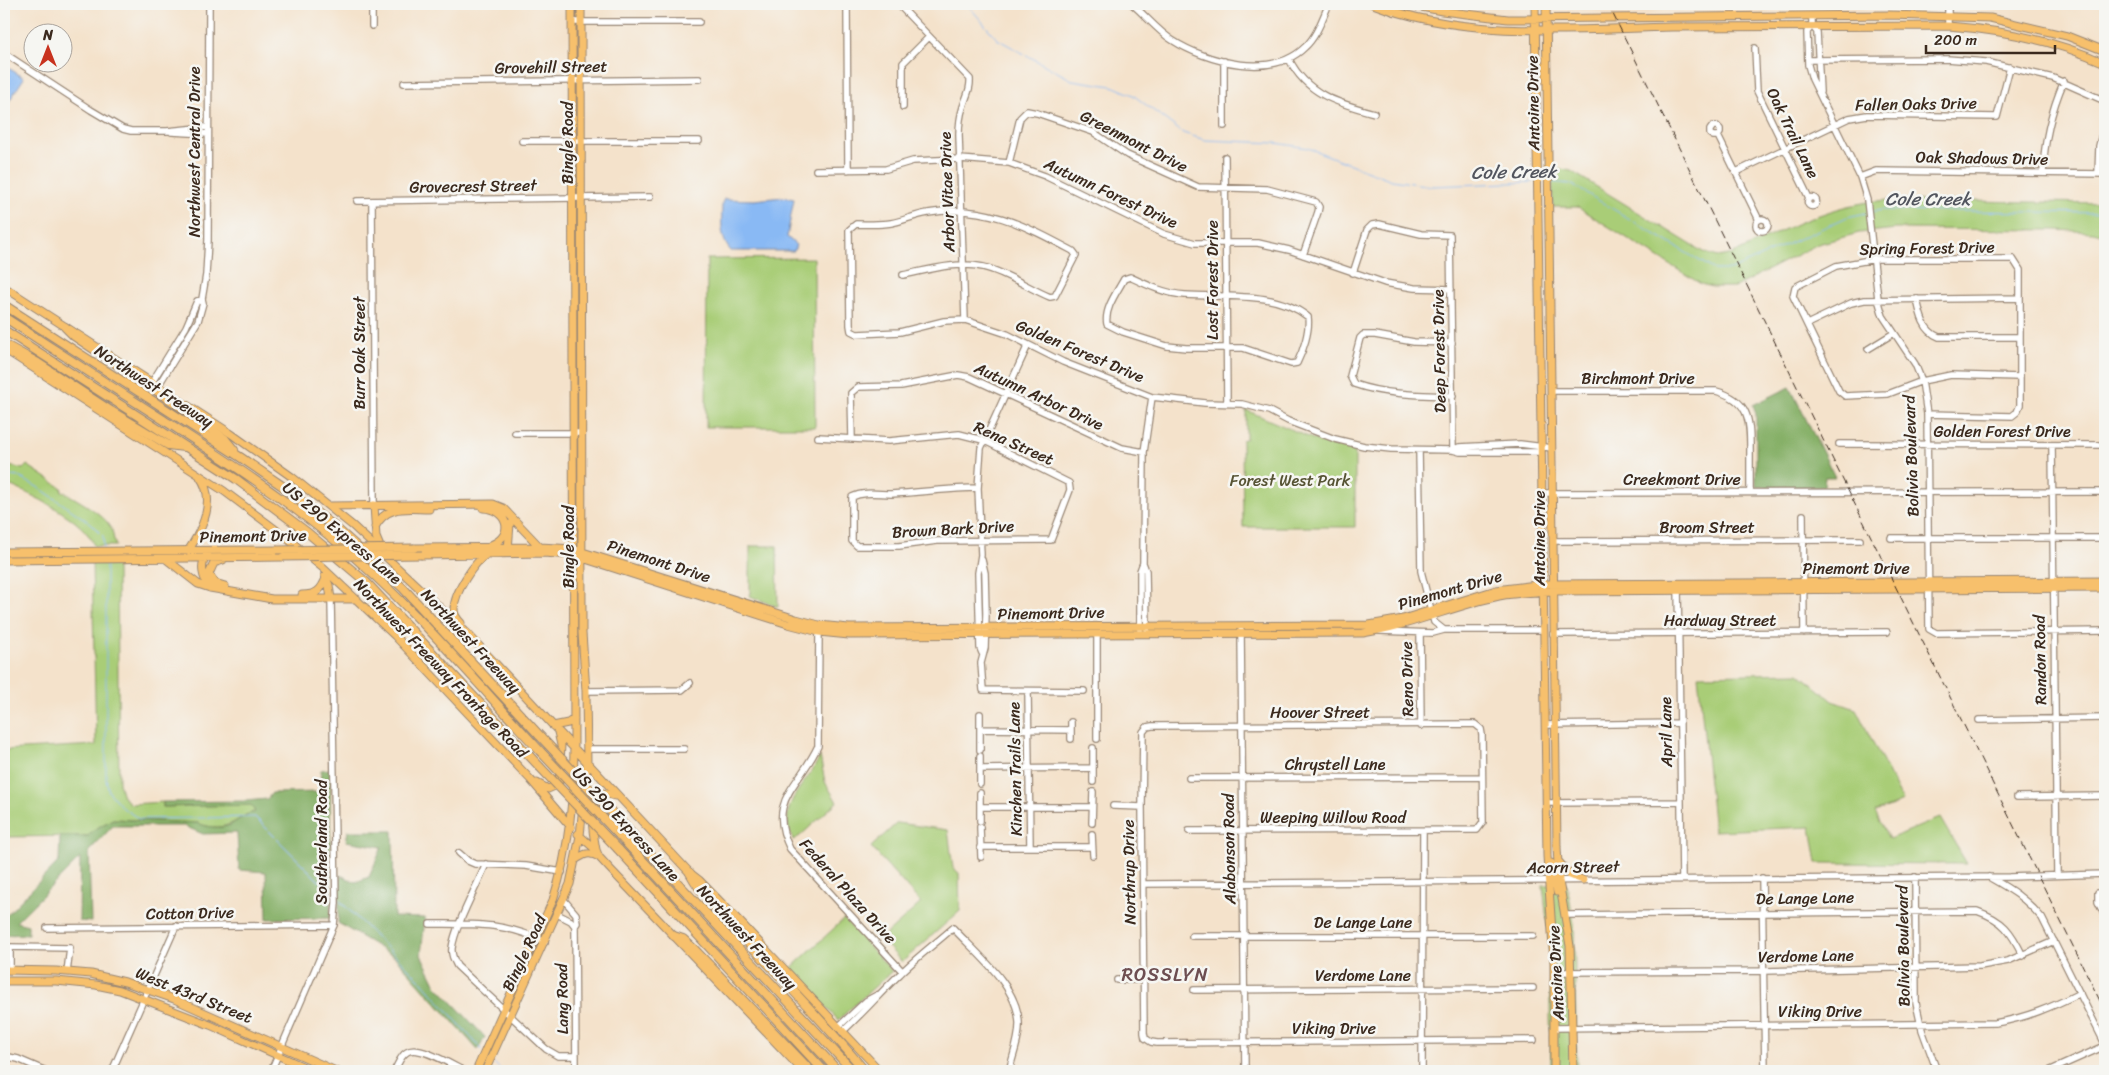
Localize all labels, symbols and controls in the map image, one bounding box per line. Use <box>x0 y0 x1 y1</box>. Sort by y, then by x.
north arrow <box>22 22 72 72</box>
scale bar <box>1926 22 2055 54</box>
text: N <box>42 23 53 48</box>
text: 200 m <box>1934 27 1978 53</box>
street label: Grovehill Street <box>494 52 608 82</box>
street label: Antoine Drive <box>1518 55 1548 152</box>
street label: Northwest Central Drive <box>180 66 209 237</box>
street label: Oak Trail Lane <box>1758 82 1828 184</box>
street label: Fallen Oaks Drive <box>1855 88 1977 120</box>
street label: Bingle Road <box>553 100 582 184</box>
street label: Greenmont Drive <box>1075 101 1193 181</box>
street label: Arbor Vitae Drive <box>930 131 964 254</box>
street label: Oak Shadows Drive <box>1915 142 2049 174</box>
street label: Autumn Forest Drive <box>1038 149 1183 237</box>
water label: Cole Creek <box>1471 155 1558 189</box>
street label: Grovecrest Street <box>409 170 537 202</box>
water label: Cole Creek <box>1885 183 1972 215</box>
street label: Lost Forest Drive <box>1198 220 1227 340</box>
street label: Spring Forest Drive <box>1859 232 1995 264</box>
street label: Deep Forest Drive <box>1423 289 1455 413</box>
street label: Burr Oak Street <box>345 296 374 410</box>
street label: Golden Forest Drive <box>1011 311 1149 391</box>
street label: Northwest Freeway <box>89 337 220 436</box>
street label: Autumn Arbor Drive <box>969 353 1109 439</box>
street label: Birchmont Drive <box>1581 364 1695 393</box>
street label: Bolivia Boulevard <box>1894 393 1928 517</box>
street label: Rena Street <box>969 412 1059 474</box>
street label: Golden Forest Drive <box>1933 417 2071 446</box>
street label: Creekmont Drive <box>1623 465 1741 494</box>
park label: Forest West Park <box>1230 466 1351 495</box>
street label: US 290 Express Lane <box>276 474 409 592</box>
street label: Antoine Drive <box>1525 490 1554 587</box>
street label: Bingle Road <box>554 504 583 588</box>
street label: Brown Bark Drive <box>891 511 1015 547</box>
street label: Broom Street <box>1659 513 1755 542</box>
street label: Pinemont Drive <box>199 521 307 551</box>
street label: Pinemont Drive <box>604 531 714 591</box>
street label: Pinemont Drive <box>1802 554 1910 583</box>
street label: Pinemont Drive <box>1394 561 1506 619</box>
street label: Northwest Freeway Frontage Road <box>347 571 537 766</box>
street label: Northwest Freeway <box>414 581 529 702</box>
street label: Pinemont Drive <box>997 598 1105 628</box>
street label: Hardway Street <box>1664 606 1776 635</box>
street label: Randon Road <box>2025 613 2055 705</box>
street label: Reno Drive <box>1392 641 1422 717</box>
street label: April Lane <box>1651 696 1681 768</box>
street label: Hoover Street <box>1270 698 1370 727</box>
street label: Kinchen Trails Lane <box>999 701 1031 836</box>
street label: Chrystell Lane <box>1285 750 1386 779</box>
street label: US 290 Express Lane <box>565 760 688 889</box>
street label: Southerland Road <box>307 778 336 904</box>
street label: Alabonson Road <box>1214 792 1244 906</box>
street label: Weeping Willow Road <box>1260 803 1407 832</box>
street label: Northrup Drive <box>1114 819 1144 925</box>
street label: Federal Plaza Drive <box>792 831 904 951</box>
street label: Acorn Street <box>1525 852 1620 882</box>
street label: Northwest Freeway <box>690 877 805 998</box>
street label: De Lange Lane <box>1756 883 1854 913</box>
street label: Bolivia Boulevard <box>1887 884 1919 1007</box>
street label: Cotton Drive <box>146 898 234 928</box>
street label: Bingle Road <box>493 908 555 996</box>
street label: De Lange Lane <box>1314 908 1412 937</box>
street label: Antoine Drive <box>1539 925 1573 1022</box>
street label: Verdome Lane <box>1758 941 1854 971</box>
street label: West 43rd Street <box>131 958 257 1032</box>
district label: ROSSLYN <box>1121 958 1209 991</box>
street label: Verdome Lane <box>1315 961 1411 990</box>
street label: Lang Road <box>547 962 577 1035</box>
street label: Viking Drive <box>1778 997 1862 1026</box>
street label: Viking Drive <box>1292 1014 1376 1043</box>

